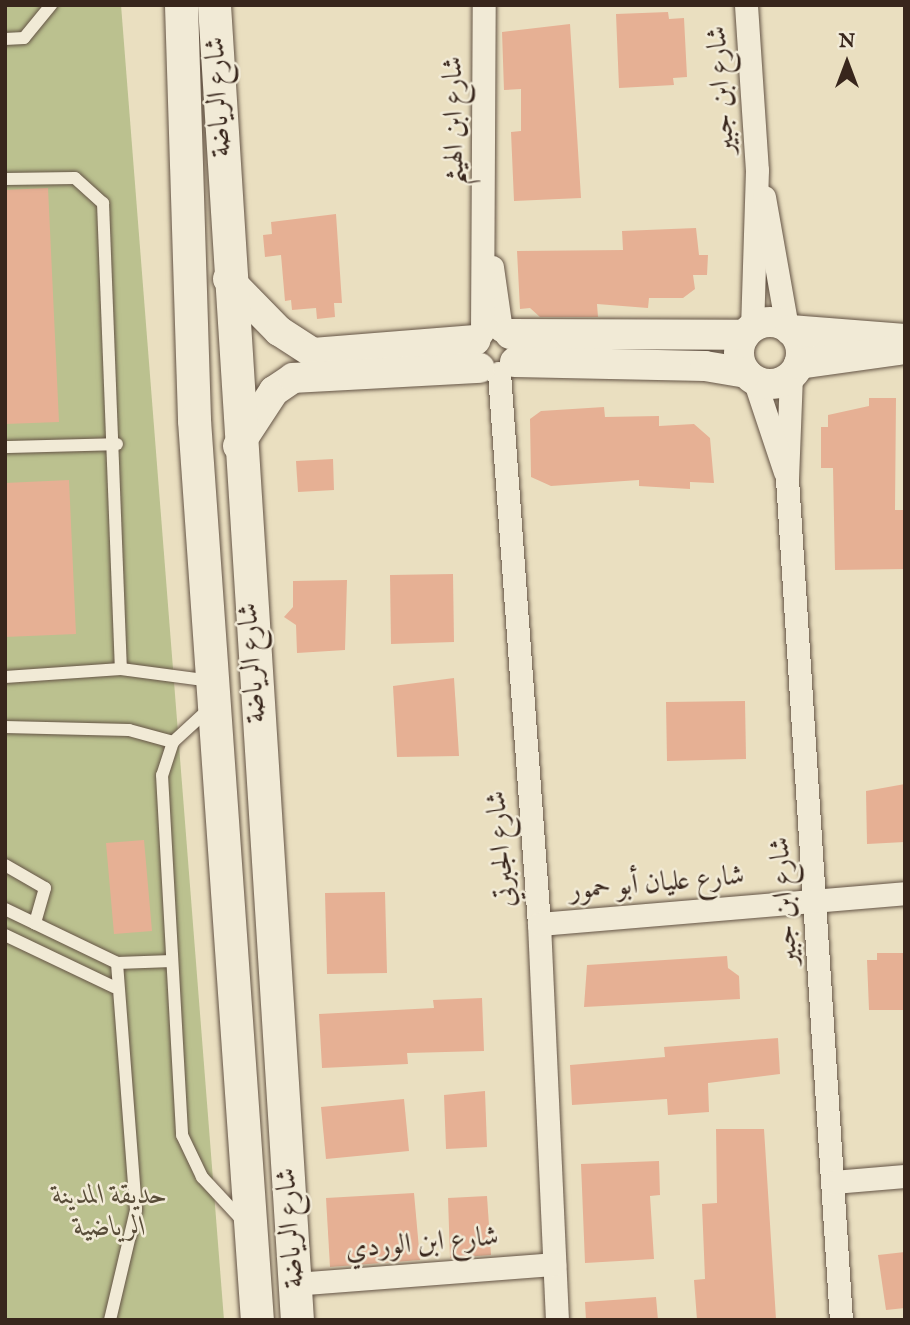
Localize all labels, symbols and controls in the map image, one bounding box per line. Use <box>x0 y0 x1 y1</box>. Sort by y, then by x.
street label: شارع ابن جبير <box>701 25 743 155</box>
north arrow <box>812 28 882 98</box>
text: N <box>839 30 855 54</box>
street label: شارع الرياضة <box>199 36 239 158</box>
street label: شارع ابن الهيثم <box>437 56 473 186</box>
street label: شارع الرياضة <box>232 602 274 724</box>
street label: شارع الجبرتي <box>480 789 524 909</box>
street label: شارع ابن جبير <box>764 836 806 966</box>
street label: شارع عليان أبو حمور <box>568 860 746 908</box>
street label: شارع الرياضة <box>270 1167 312 1289</box>
park label: حديقة المدينة الرياضية <box>52 1179 168 1245</box>
street label: شارع ابن الوردي <box>344 1221 500 1267</box>

